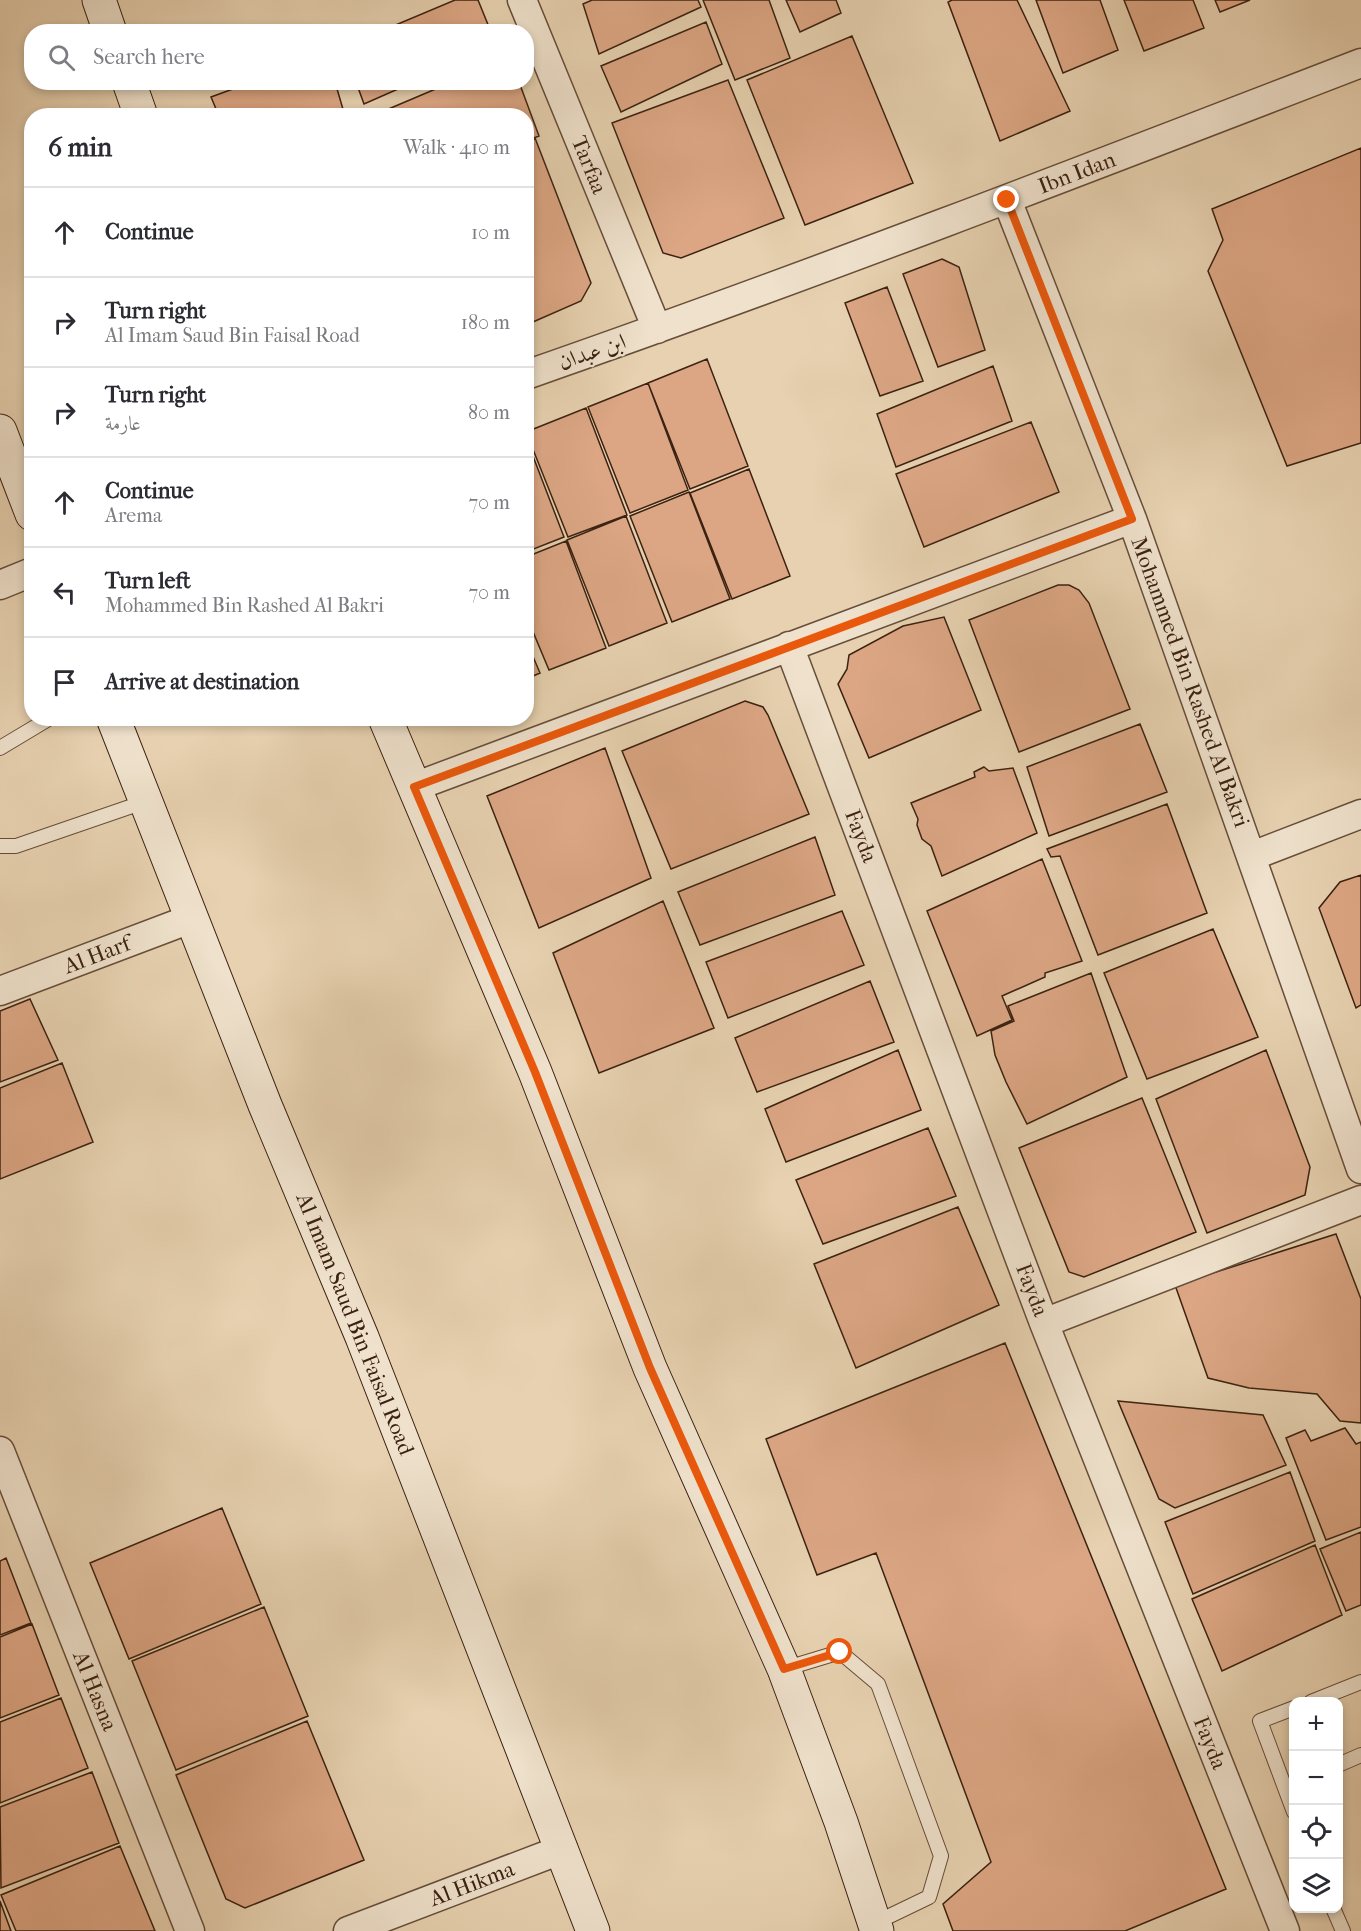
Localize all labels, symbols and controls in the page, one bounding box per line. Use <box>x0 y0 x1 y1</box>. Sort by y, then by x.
search box <box>24 24 534 90</box>
icon: search <box>45 41 78 74</box>
text: Search here <box>93 44 205 70</box>
text: 6 min <box>48 132 112 163</box>
street label: Tarfaa <box>566 132 613 198</box>
text: Walk · 410 m <box>403 136 510 159</box>
street label: Ibn Idan <box>1035 146 1120 200</box>
route end <box>993 186 1019 212</box>
icon: ahead <box>48 216 81 249</box>
text: Continue <box>105 219 194 245</box>
text: 10 m <box>471 221 510 244</box>
text: Turn right <box>105 298 206 324</box>
icon: right <box>48 306 81 339</box>
text: 180 m <box>461 311 510 334</box>
text: Al Imam Saud Bin Faisal Road <box>105 324 360 347</box>
street label: ابن عبدان <box>555 328 629 376</box>
text: Turn right <box>105 382 206 408</box>
icon: right <box>48 396 81 429</box>
text: 80 m <box>468 401 510 424</box>
text: عارمة <box>105 412 141 435</box>
text: Continue <box>105 478 194 504</box>
icon: ahead <box>48 486 81 519</box>
text: 70 m <box>468 491 510 514</box>
text: Arema <box>105 504 162 527</box>
street label: Mohammed Bin Rashed Al Bakri <box>1125 533 1255 831</box>
text: Turn left <box>105 568 191 594</box>
icon: left <box>48 576 81 609</box>
text: 70 m <box>468 581 510 604</box>
text: Mohammed Bin Rashed Al Bakri <box>105 594 384 617</box>
icon: arrive <box>48 666 81 699</box>
text: Arrive at destination <box>105 669 299 695</box>
street label: Fayda <box>839 806 883 867</box>
street label: Al Harf <box>59 929 138 980</box>
street label: Al Imam Saud Bin Faisal Road <box>290 1188 420 1460</box>
street label: Fayda <box>1010 1260 1054 1321</box>
route start <box>826 1638 852 1664</box>
street label: Al Hasna <box>67 1646 123 1735</box>
map controls <box>1289 1697 1343 1913</box>
button: + <box>1289 1697 1343 1751</box>
street label: Fayda <box>1188 1713 1233 1774</box>
button: − <box>1289 1751 1343 1805</box>
button: locate <box>1289 1805 1343 1859</box>
street label: Al Hikma <box>425 1856 519 1912</box>
button: layers <box>1289 1859 1343 1913</box>

